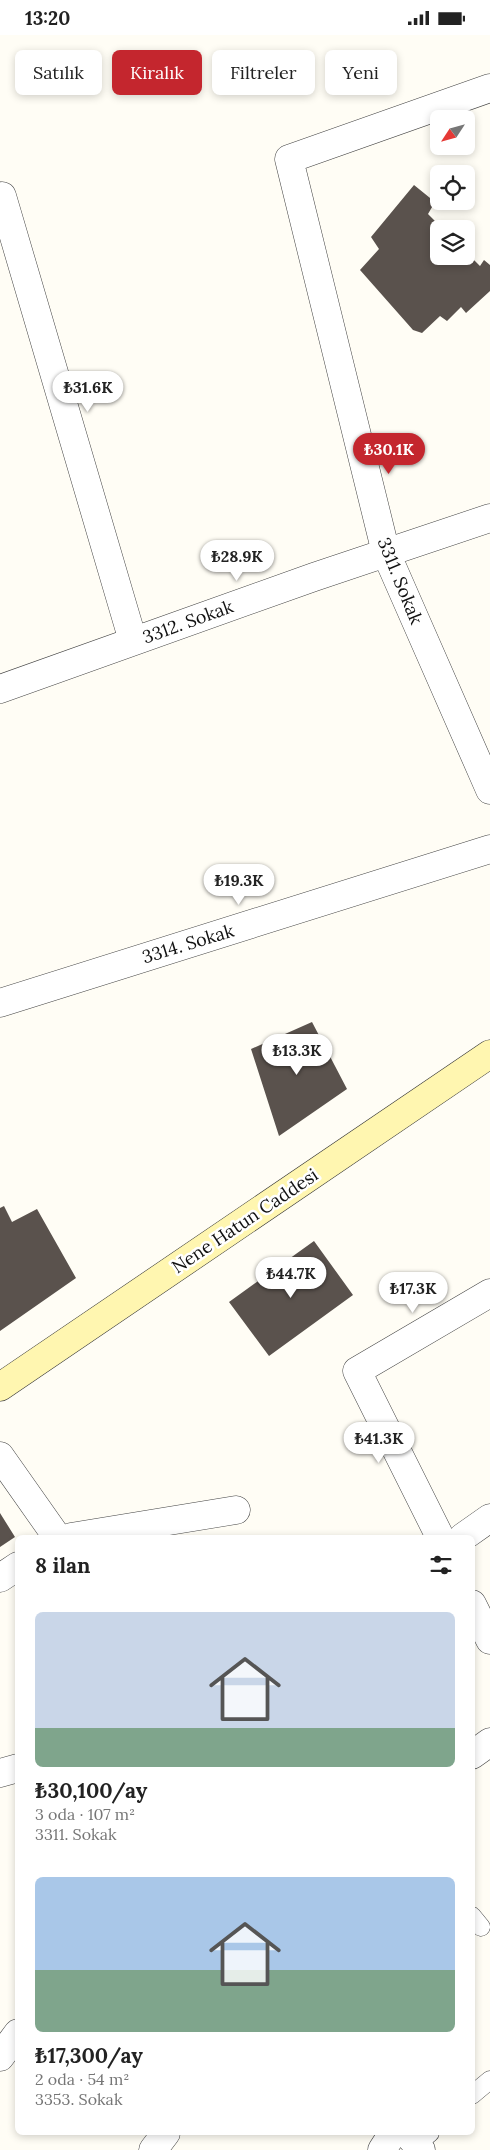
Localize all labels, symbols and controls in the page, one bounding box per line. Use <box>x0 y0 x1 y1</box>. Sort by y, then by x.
text: 13:20 <box>25 6 70 30</box>
chip: Satılık <box>15 50 102 95</box>
chip: Kiralık <box>112 50 202 95</box>
chip: Filtreler <box>212 50 315 95</box>
chip: Yeni <box>325 50 397 95</box>
north arrow <box>430 110 475 155</box>
map controls <box>430 110 475 265</box>
button: locate <box>430 165 475 210</box>
button: layers <box>430 220 475 265</box>
pin: ₺31.6K <box>47 371 129 413</box>
text: ₺31.6K <box>63 377 113 397</box>
pin: ₺30.1K <box>348 433 430 475</box>
text: ₺30.1K <box>364 439 414 459</box>
street label: 3311. Sokak <box>373 534 428 628</box>
pin: ₺28.9K <box>196 539 278 582</box>
text: ₺28.9K <box>211 546 263 566</box>
street label: 3312. Sokak <box>139 594 237 649</box>
pin: ₺19.3K <box>198 863 280 906</box>
text: ₺19.3K <box>214 870 264 890</box>
street label: 3314. Sokak <box>139 919 237 968</box>
pin: ₺13.3K <box>256 1033 338 1076</box>
text: ₺13.3K <box>272 1040 322 1060</box>
street label: Nene Hatun Caddesi <box>167 1163 322 1278</box>
pin: ₺44.7K <box>250 1257 332 1299</box>
text: ₺44.7K <box>266 1263 316 1283</box>
pin: ₺17.3K <box>372 1271 454 1314</box>
text: ₺17.3K <box>390 1278 436 1298</box>
pin: ₺41.3K <box>338 1421 420 1464</box>
text: ₺41.3K <box>355 1428 403 1448</box>
icon: filters <box>427 1551 455 1579</box>
text: 8 ilan <box>35 1552 90 1579</box>
icon: home <box>200 1644 290 1734</box>
text: ₺30,100/ay <box>35 1777 147 1804</box>
text: 3 oda · 107 m² <box>35 1804 135 1824</box>
text: 3311. Sokak <box>35 1824 117 1844</box>
icon: home <box>200 1909 290 1999</box>
text: ₺17,300/ay <box>35 2042 143 2069</box>
text: 2 oda · 54 m² <box>35 2069 129 2089</box>
text: 3353. Sokak <box>35 2089 122 2109</box>

